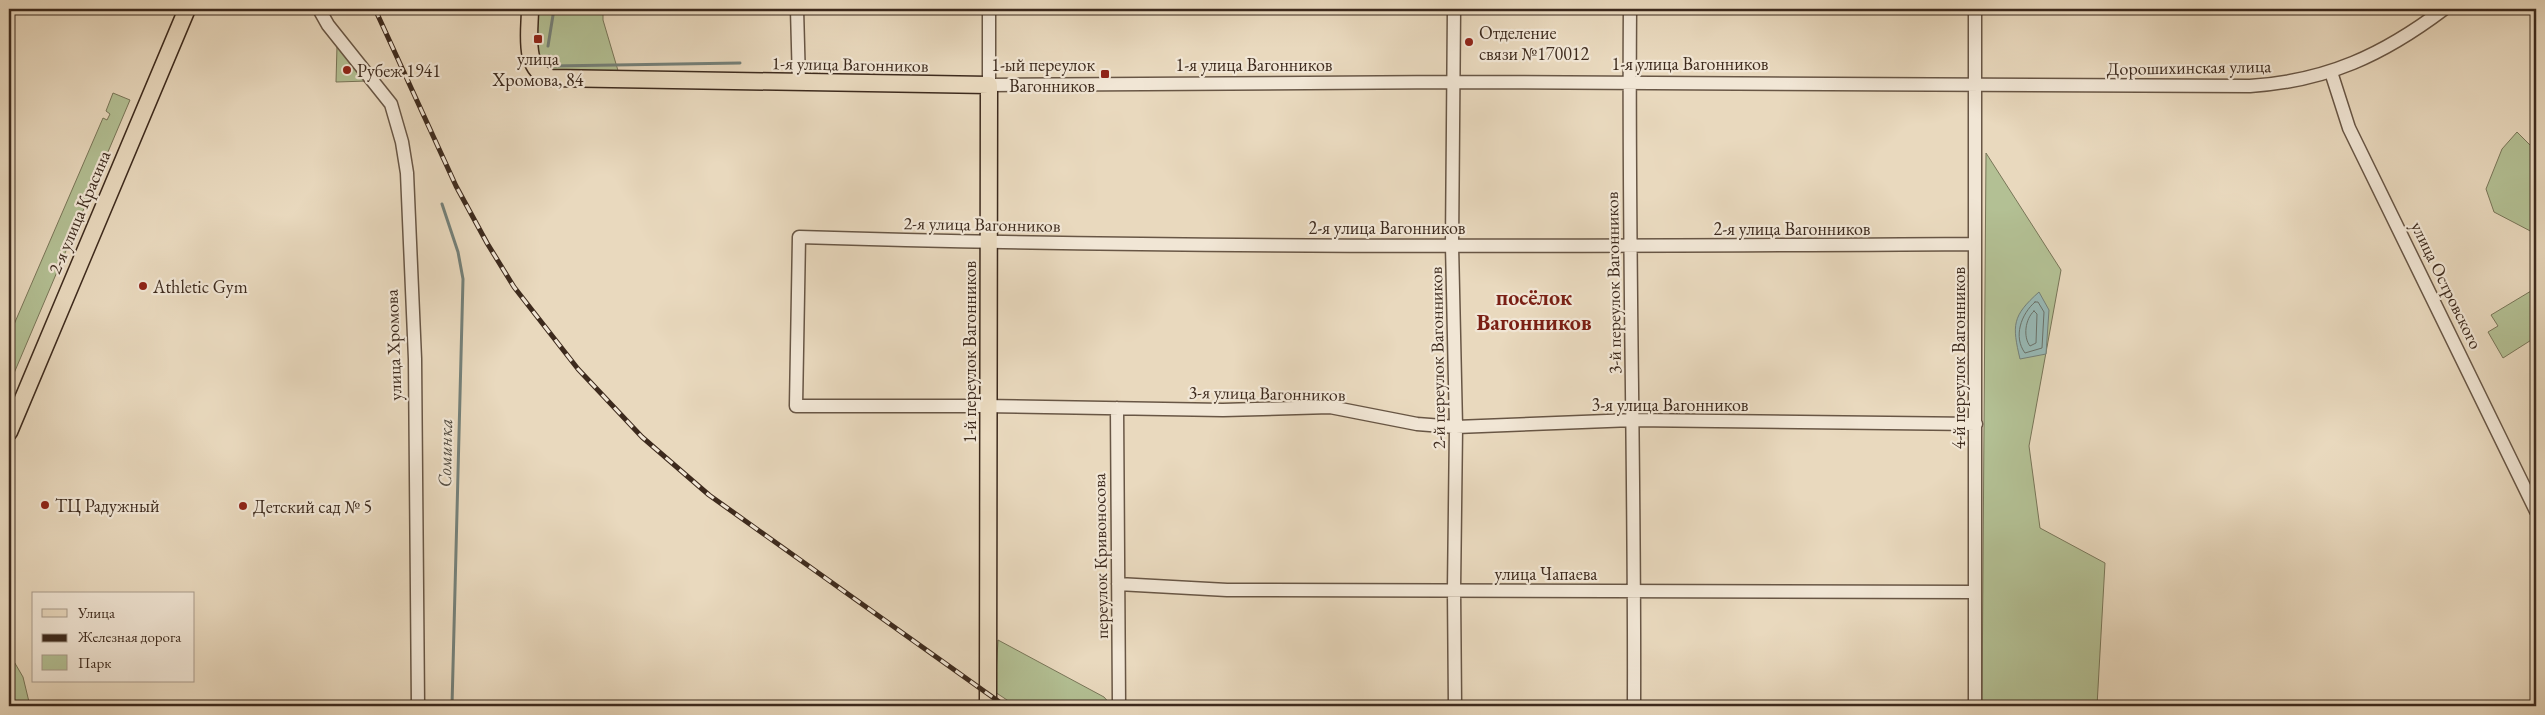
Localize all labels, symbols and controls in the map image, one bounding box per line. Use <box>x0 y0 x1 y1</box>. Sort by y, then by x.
place label: Отделение связи №170012 <box>1479 21 1589 65</box>
marker: улица Хромова, 84 <box>532 33 544 45</box>
marker: Отделение связи №170012 <box>1463 36 1475 48</box>
place label: улица Хромова, 84 <box>492 47 584 91</box>
street label: 1-я улица Вагонников <box>771 51 929 77</box>
street label: 1-я улица Вагонников <box>1612 52 1769 75</box>
place label: 1-ый переулок Вагонников <box>991 53 1095 97</box>
street label: 1-я улица Вагонников <box>1176 53 1333 76</box>
street label: Дорошихинская улица <box>2106 54 2272 80</box>
place label: Рубеж 1941 <box>357 59 441 82</box>
marker: Рубеж 1941 <box>341 64 353 76</box>
marker: 1-ый переулок Вагонников <box>1099 68 1111 80</box>
street label: 2-я улица Красина <box>43 146 116 277</box>
street label: 3-й переулок Вагонников <box>1600 191 1626 374</box>
street label: 2-я улица Вагонников <box>903 211 1061 237</box>
street label: 2-я улица Вагонников <box>1309 216 1466 239</box>
street label: 2-я улица Вагонников <box>1714 217 1871 240</box>
street label: улица Островского <box>2406 217 2488 353</box>
street label: 1-й переулок Вагонников <box>958 260 981 443</box>
street label: 2-й переулок Вагонников <box>1424 266 1450 449</box>
street label: 4-й переулок Вагонников <box>1947 266 1970 449</box>
place label: Athletic Gym <box>152 275 248 298</box>
marker: Athletic Gym <box>137 280 149 292</box>
district label: посёлок Вагонников <box>1476 283 1592 337</box>
street label: улица Хромова <box>380 288 406 401</box>
street label: 3-я улица Вагонников <box>1188 380 1346 406</box>
street label: 3-я улица Вагонников <box>1592 393 1749 416</box>
water label: Соминка <box>432 418 458 488</box>
street label: переулок Кривоносова <box>1087 472 1113 639</box>
place label: ТЦ Радужный <box>55 494 160 517</box>
place label: Детский сад № 5 <box>253 495 372 518</box>
marker: ТЦ Радужный <box>39 499 51 511</box>
marker: Детский сад № 5 <box>237 500 249 512</box>
street label: улица Чапаева <box>1494 562 1598 585</box>
legend <box>32 592 195 682</box>
text: Улица <box>77 603 115 622</box>
text: Железная дорога <box>77 627 181 646</box>
text: Парк <box>78 653 111 672</box>

